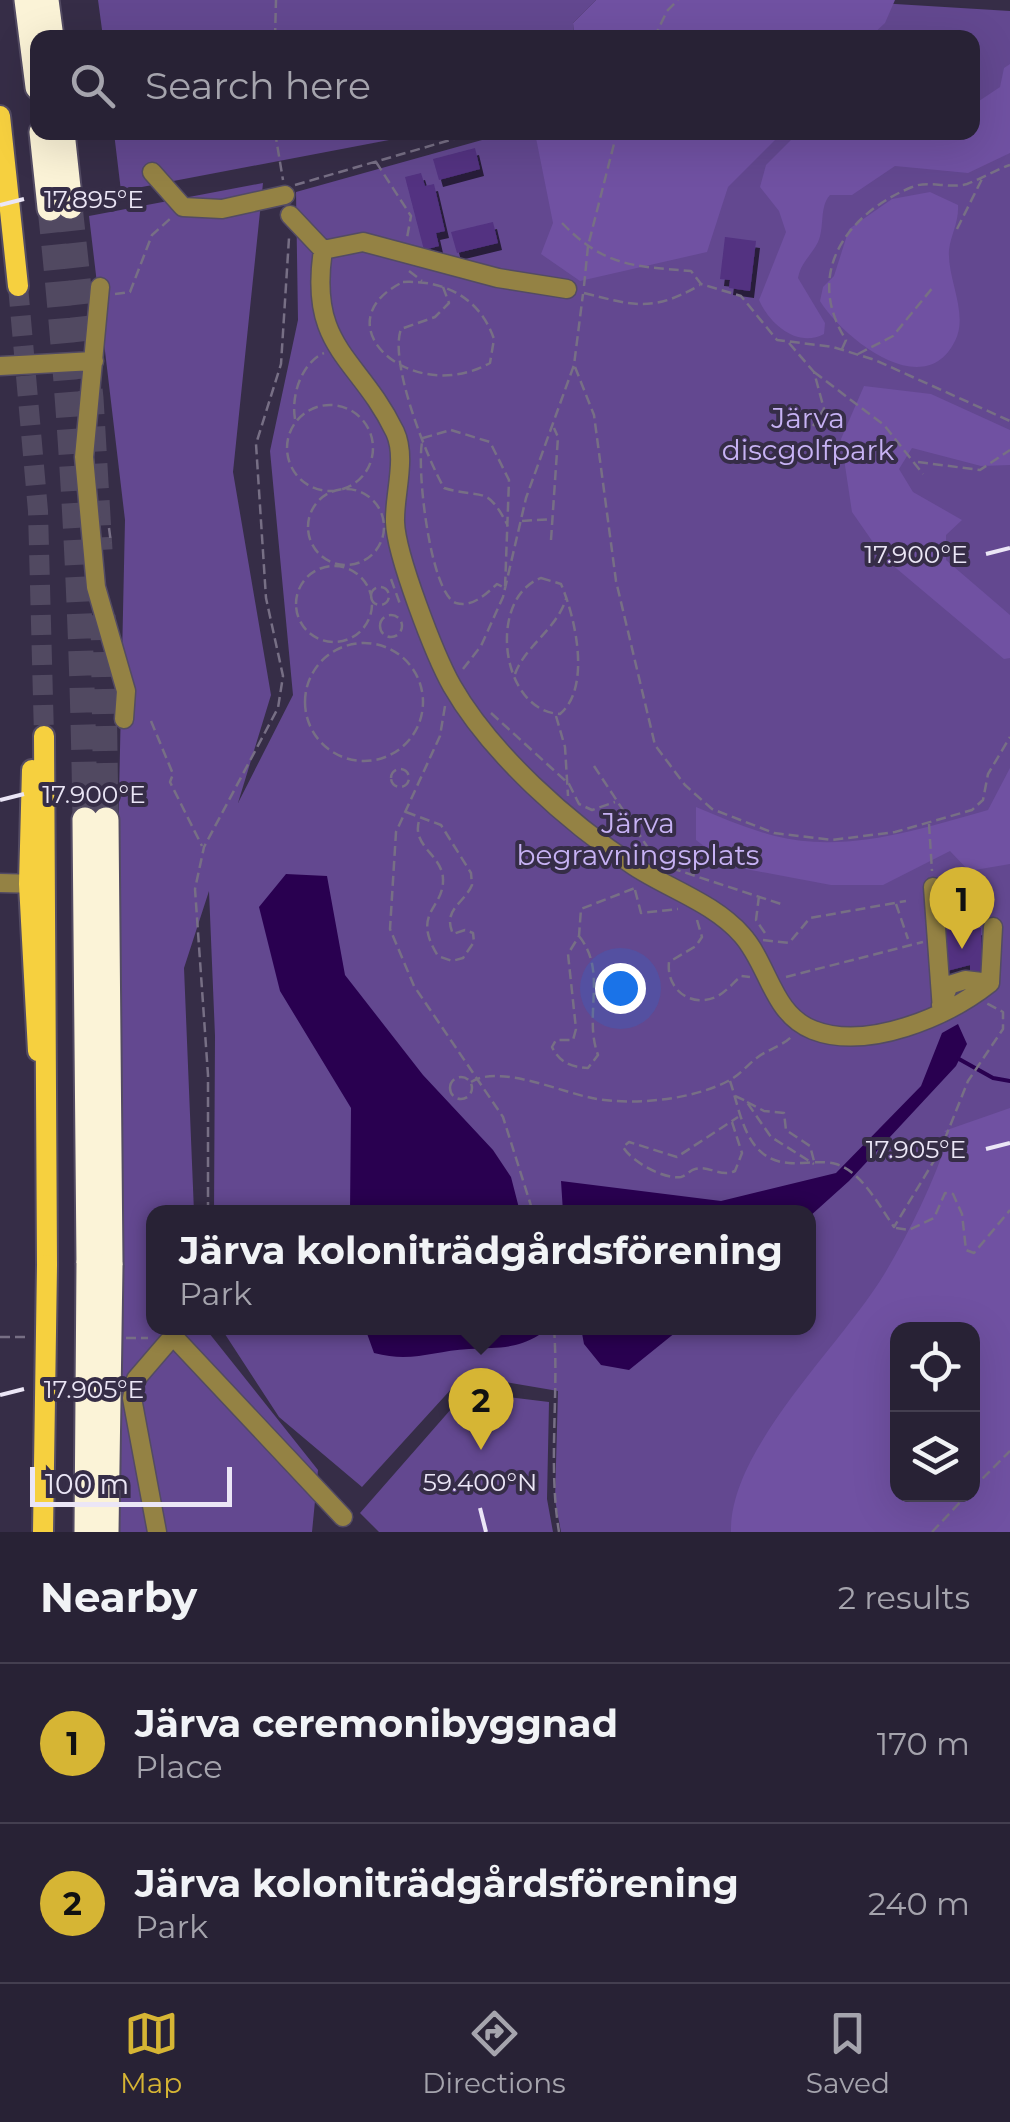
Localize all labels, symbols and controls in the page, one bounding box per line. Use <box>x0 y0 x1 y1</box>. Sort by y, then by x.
search box <box>30 30 980 140</box>
icon: search <box>65 58 120 113</box>
text: Search here <box>145 62 371 109</box>
text: 17.895°E <box>44 184 144 214</box>
park label: Järva discgolfpark <box>722 401 895 467</box>
text: 17.900°E <box>864 539 968 569</box>
text: 17.900°E <box>42 779 146 809</box>
park label: Järva begravningsplats <box>517 806 759 872</box>
pin: 1 <box>930 866 994 949</box>
your location <box>595 963 646 1014</box>
text: 17.905°E <box>866 1134 966 1164</box>
popup <box>146 1205 816 1335</box>
text: Järva koloniträdgårdsförening <box>179 1227 783 1274</box>
text: Park <box>179 1274 252 1313</box>
map controls <box>890 1322 980 1502</box>
button: locate <box>890 1322 980 1412</box>
pin: 2 <box>448 1368 514 1450</box>
text: 17.905°E <box>44 1374 144 1404</box>
button: layers <box>890 1412 980 1502</box>
scale bar <box>30 1462 232 1506</box>
text: 100 m <box>45 1467 129 1501</box>
text: 59.400°N <box>423 1467 537 1497</box>
text: Nearby <box>40 1571 197 1623</box>
text: 2 results <box>838 1578 970 1617</box>
text: Järva ceremonibyggnad <box>135 1700 618 1747</box>
text: 1 <box>66 1724 79 1763</box>
text: 170 m <box>877 1724 970 1763</box>
text: Place <box>135 1747 223 1786</box>
text: Järva koloniträdgårdsförening <box>135 1860 739 1907</box>
text: 2 <box>63 1884 82 1923</box>
text: 240 m <box>868 1884 970 1923</box>
text: Park <box>135 1907 208 1946</box>
tab: Map <box>120 2006 182 2100</box>
tab: Directions <box>422 2006 566 2100</box>
tab: Saved <box>806 2006 890 2100</box>

